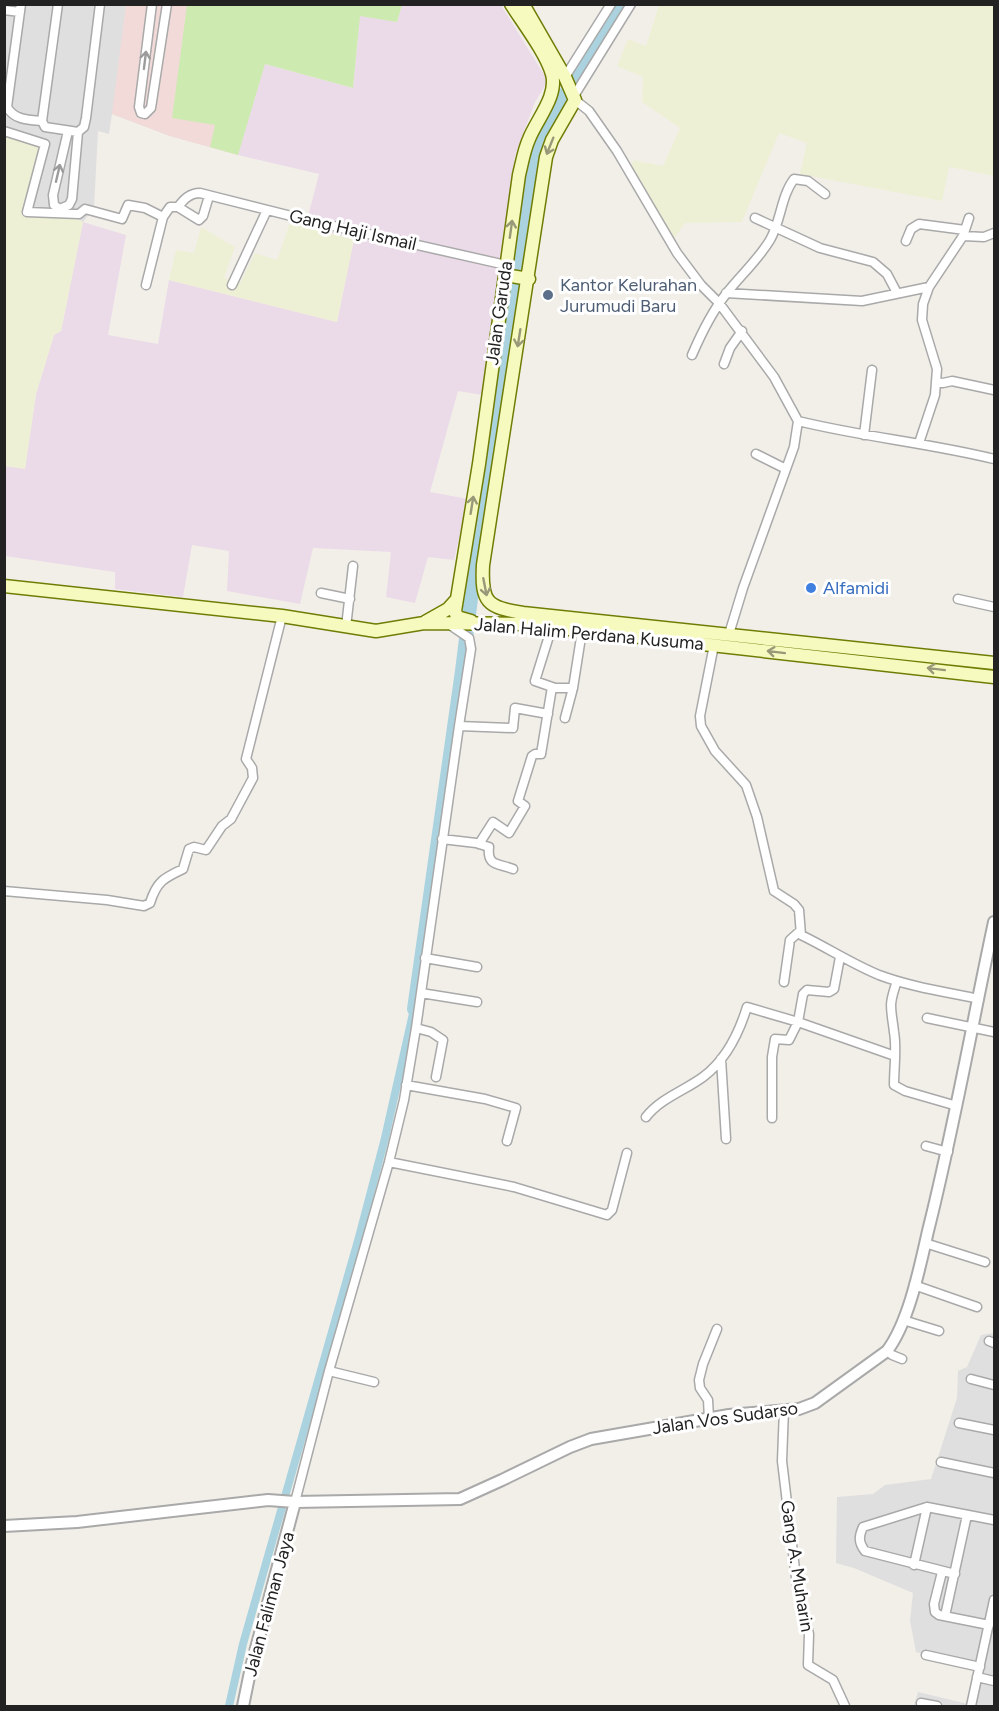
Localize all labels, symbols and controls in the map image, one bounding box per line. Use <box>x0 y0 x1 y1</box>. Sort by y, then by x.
one-way arrow <box>139 50 150 70</box>
one-way arrow <box>544 136 555 155</box>
one-way arrow <box>53 163 65 182</box>
street label: Gang Haji Ismail <box>287 205 419 255</box>
one-way arrow <box>505 220 516 239</box>
street label: Jalan Garuda <box>481 260 517 366</box>
place label: Kantor Kelurahan Jurumudi Baru <box>560 274 697 317</box>
marker: Kantor Kelurahan Jurumudi Baru <box>541 288 555 302</box>
one-way arrow <box>514 328 525 347</box>
one-way arrow <box>467 496 478 516</box>
one-way arrow <box>480 577 491 596</box>
place label: Alfamidi <box>823 577 889 599</box>
marker: Alfamidi <box>804 581 818 595</box>
street label: Jalan Halim Perdana Kusuma <box>473 613 705 655</box>
one-way arrow <box>766 646 786 657</box>
one-way arrow <box>927 664 947 675</box>
street label: Jalan Vos Sudarso <box>651 1397 799 1439</box>
street label: Gang A. Muharin <box>776 1499 818 1633</box>
street label: Jalan Faliman Jaya <box>239 1529 299 1679</box>

